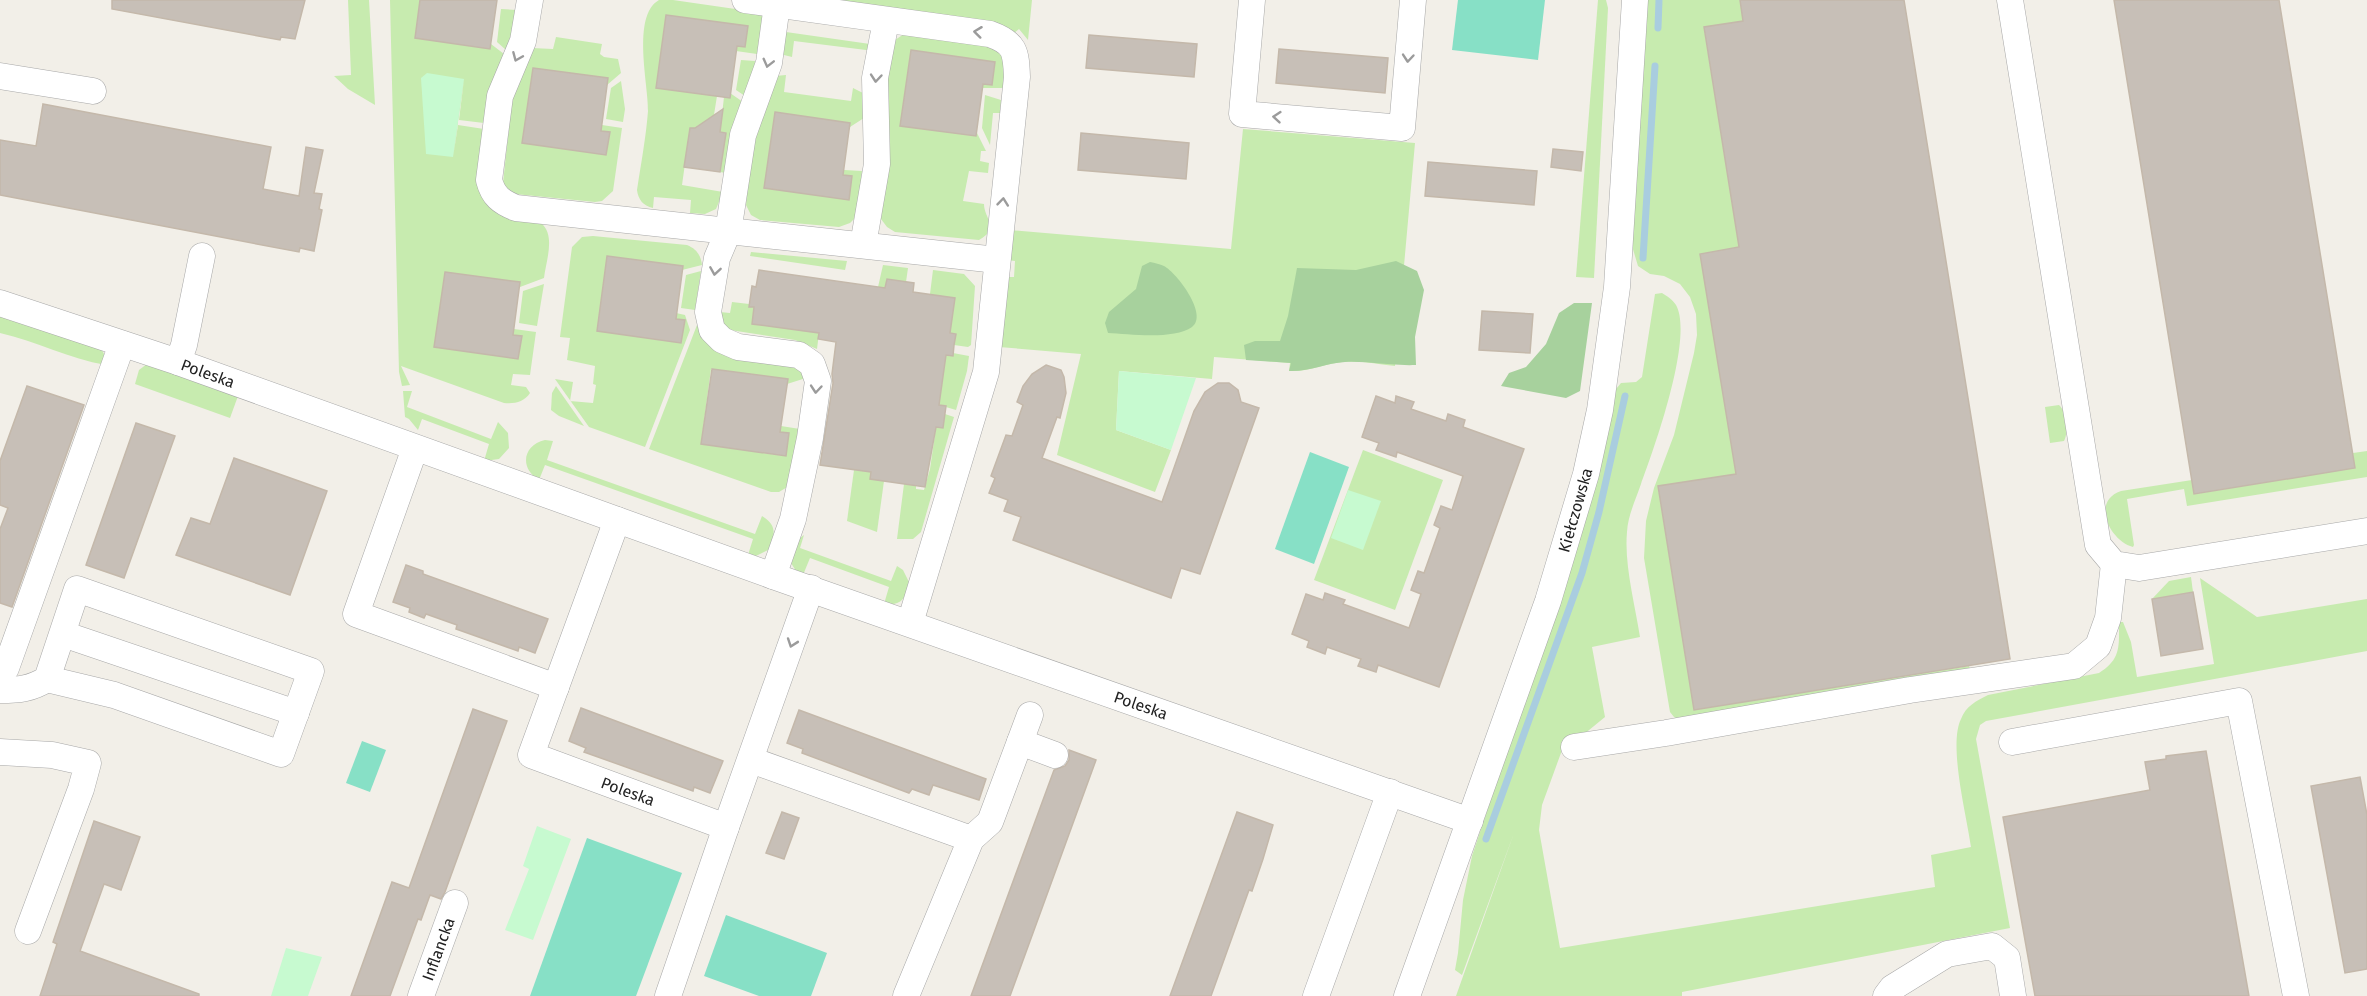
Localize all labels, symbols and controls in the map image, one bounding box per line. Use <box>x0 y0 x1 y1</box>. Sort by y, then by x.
one-way arrow <box>974 26 983 39</box>
one-way arrow <box>512 50 524 61</box>
one-way arrow <box>1402 54 1415 63</box>
one-way arrow <box>762 58 775 68</box>
one-way arrow <box>870 74 883 83</box>
one-way arrow <box>1273 111 1282 124</box>
one-way arrow <box>997 197 1009 206</box>
one-way arrow <box>709 267 721 276</box>
street label: Poleska <box>178 355 237 392</box>
one-way arrow <box>810 385 823 394</box>
street label: Kiełczowska <box>1554 466 1597 555</box>
one-way arrow <box>786 637 799 648</box>
street label: Poleska <box>1111 687 1170 724</box>
street label: Poleska <box>598 773 657 810</box>
street label: Inflancka <box>418 915 459 983</box>

